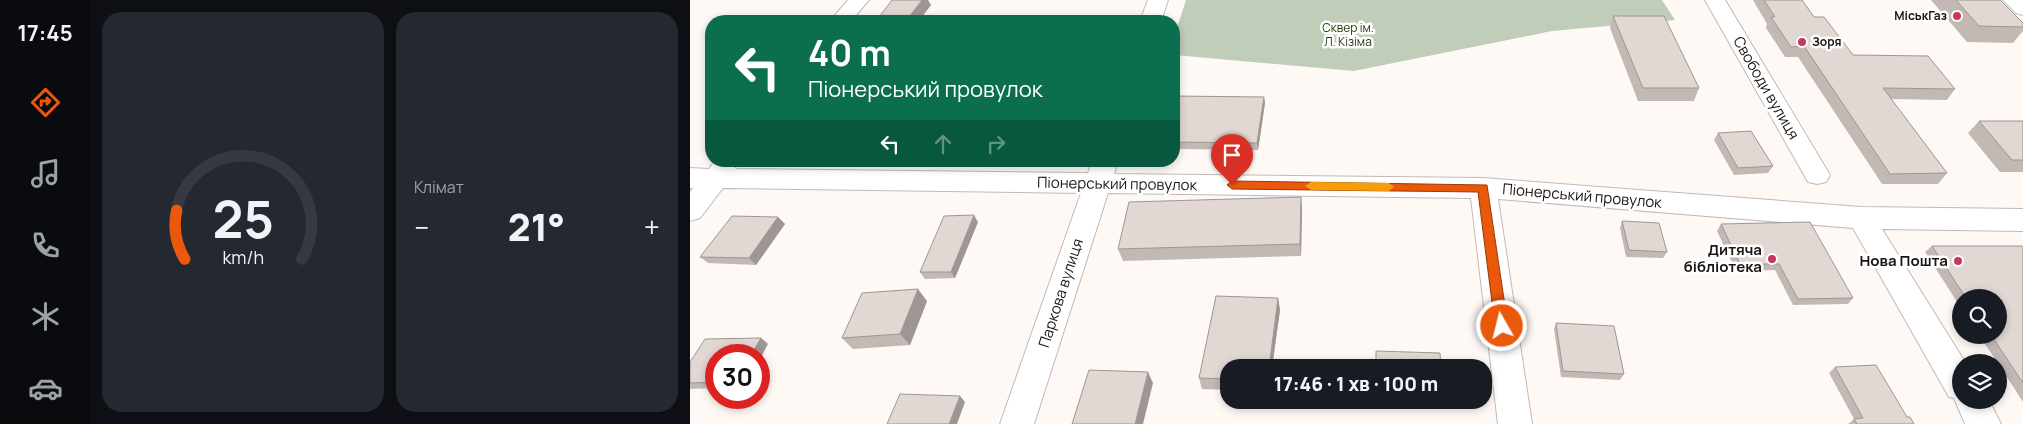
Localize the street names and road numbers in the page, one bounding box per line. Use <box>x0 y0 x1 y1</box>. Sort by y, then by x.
street label: Свободи вулиця <box>1728 32 1805 143</box>
street label: Піонерський провулок <box>1037 172 1198 195</box>
street label: Піонерський провулок <box>1501 178 1663 213</box>
street label: Паркова вулиця <box>1033 236 1088 350</box>

